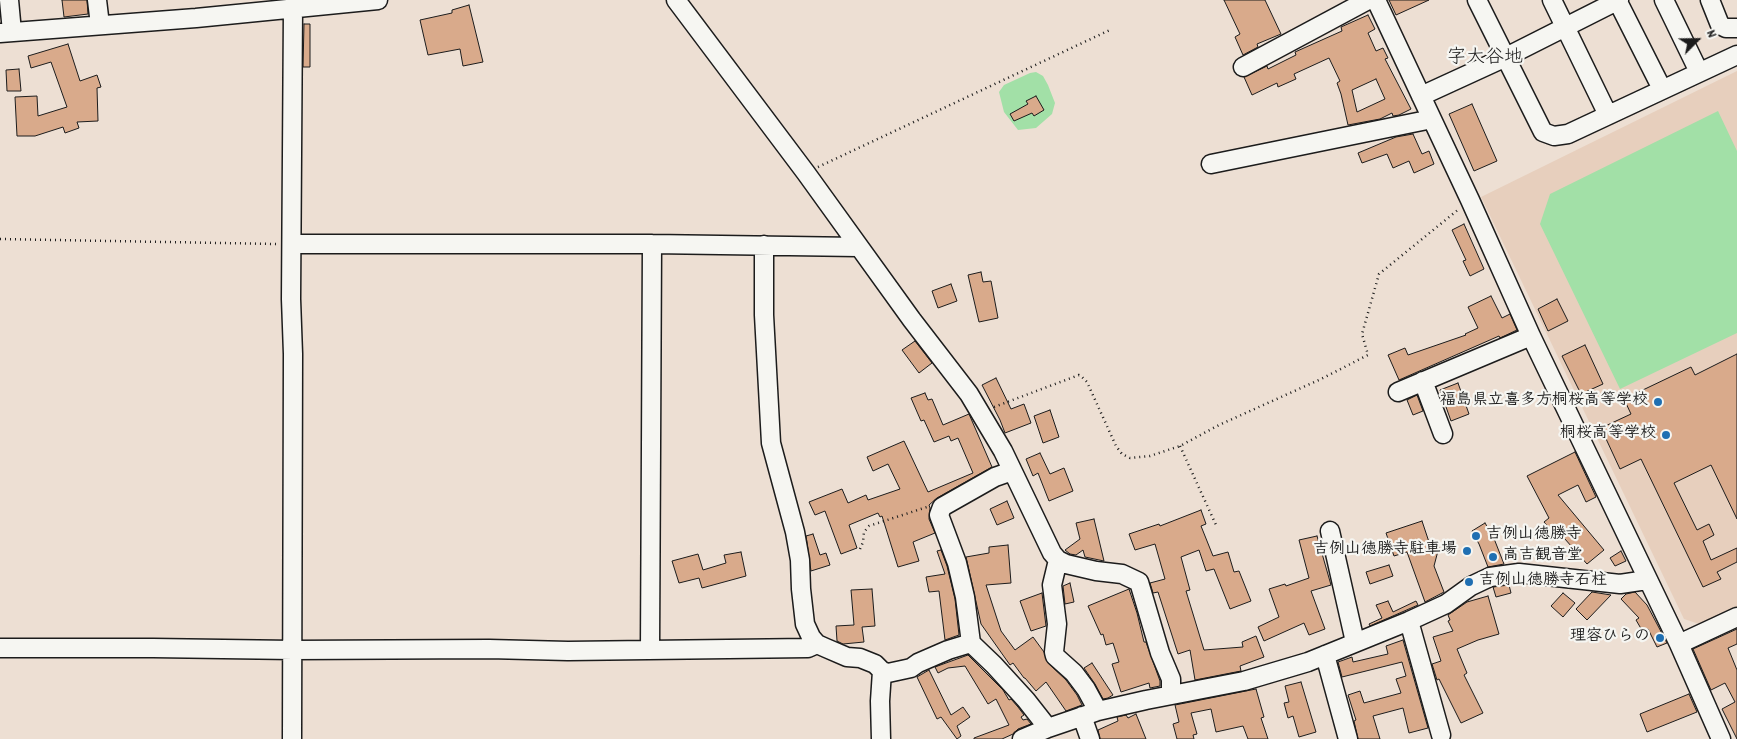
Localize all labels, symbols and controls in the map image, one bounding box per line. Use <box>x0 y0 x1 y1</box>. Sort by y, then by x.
north arrow <box>1672 15 1722 65</box>
text: N <box>1700 27 1721 41</box>
district label: 字大谷地 <box>1447 48 1523 70</box>
place label: 福島県立喜多方桐桜高等学校 <box>1440 392 1648 412</box>
marker: 福島県立喜多方桐桜高等学校 <box>1652 396 1664 408</box>
place label: 桐桜高等学校 <box>1560 425 1656 445</box>
marker: 桐桜高等学校 <box>1660 429 1672 441</box>
place label: 吉例山徳勝寺 <box>1486 526 1582 546</box>
marker: 吉例山徳勝寺 <box>1470 530 1482 542</box>
place label: 吉例山徳勝寺駐車場 <box>1313 541 1457 561</box>
marker: 吉例山徳勝寺駐車場 <box>1461 545 1473 557</box>
place label: 高吉観音堂 <box>1503 547 1583 567</box>
marker: 高吉観音堂 <box>1487 551 1499 563</box>
place label: 吉例山徳勝寺石柱 <box>1479 572 1607 592</box>
marker: 吉例山徳勝寺石柱 <box>1463 576 1475 588</box>
place label: 理容ひらの <box>1570 628 1650 648</box>
marker: 理容ひらの <box>1654 632 1666 644</box>

